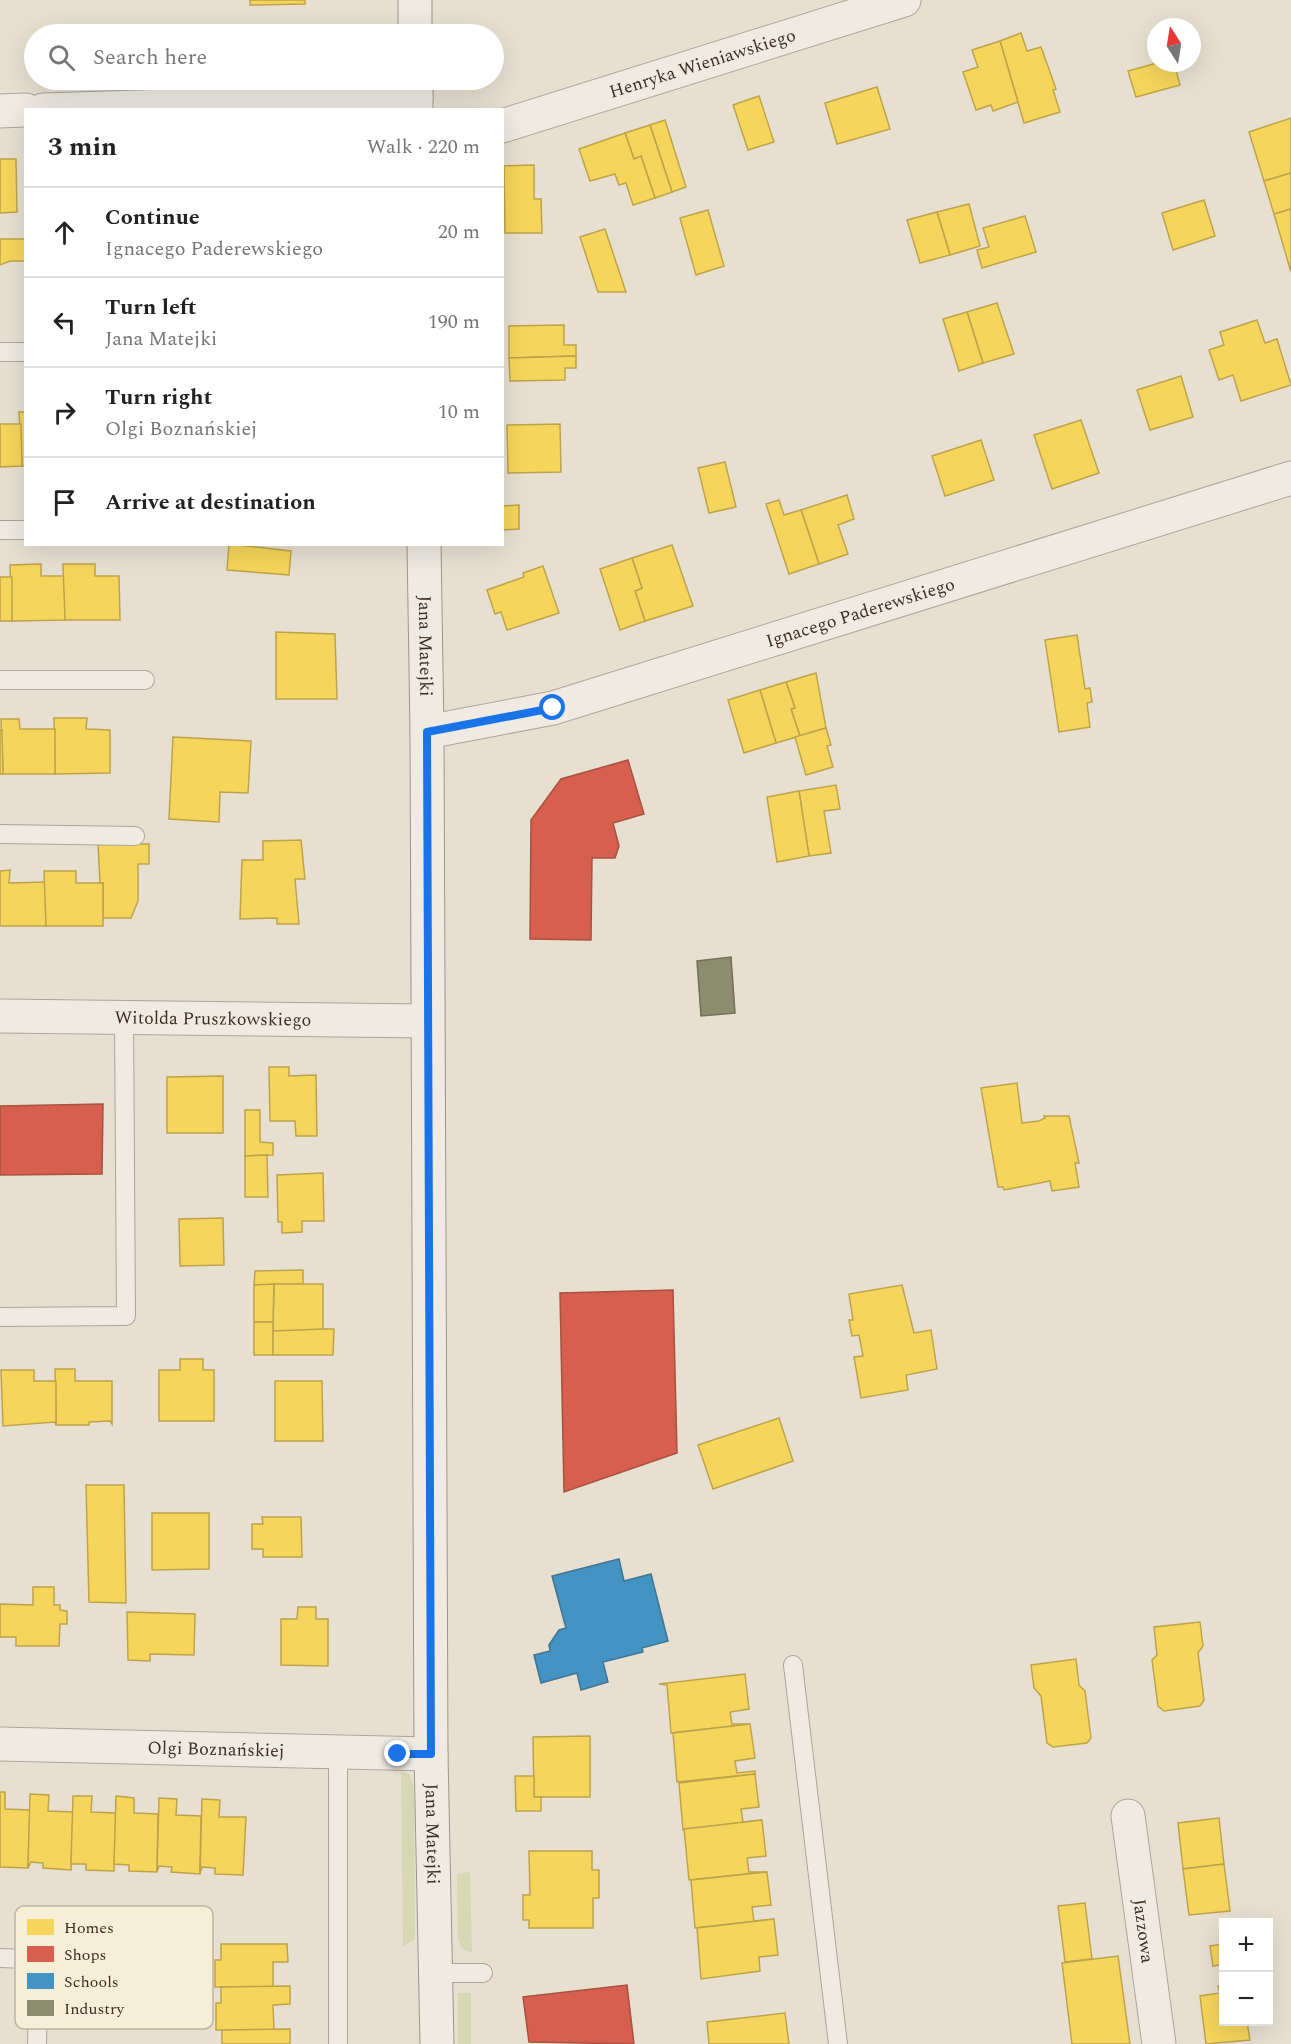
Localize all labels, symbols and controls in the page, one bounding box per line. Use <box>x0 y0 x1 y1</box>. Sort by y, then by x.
north arrow <box>1147 18 1201 72</box>
street label: Henryka Wieniawskiego <box>606 22 799 106</box>
search box <box>24 24 504 90</box>
icon: search <box>45 41 78 74</box>
text: Search here <box>93 41 207 74</box>
text: 3 min <box>48 127 117 167</box>
text: Walk · 220 m <box>367 132 480 162</box>
text: Continue <box>105 201 200 234</box>
icon: ahead <box>48 216 81 249</box>
text: 20 m <box>438 217 480 247</box>
text: Ignacego Paderewskiego <box>105 234 323 264</box>
text: Turn left <box>105 291 197 324</box>
icon: left <box>48 306 81 339</box>
text: 190 m <box>428 307 480 337</box>
text: Jana Matejki <box>105 324 217 354</box>
text: Turn right <box>105 381 212 414</box>
icon: right <box>48 396 81 429</box>
text: 10 m <box>438 397 480 427</box>
text: Olgi Boznańskiej <box>105 414 257 444</box>
icon: arrive <box>48 486 81 519</box>
text: Arrive at destination <box>105 486 316 519</box>
street label: Ignacego Paderewskiego <box>762 571 958 655</box>
street label: Jana Matejki <box>411 595 439 697</box>
route start <box>539 694 565 720</box>
street label: Witolda Pruszkowskiego <box>114 1004 312 1034</box>
street label: Olgi Boznańskiej <box>147 1734 285 1765</box>
route end <box>384 1740 410 1766</box>
street label: Jana Matejki <box>418 1783 447 1885</box>
street label: Jazzowa <box>1125 1897 1161 1965</box>
legend <box>15 1906 213 2029</box>
text: Homes <box>64 1916 114 1940</box>
map controls <box>1219 1918 1273 2026</box>
button: + <box>1219 1918 1273 1972</box>
text: Shops <box>64 1943 106 1967</box>
text: Schools <box>64 1970 119 1994</box>
button: − <box>1219 1972 1273 2026</box>
text: Industry <box>64 1997 125 2021</box>

